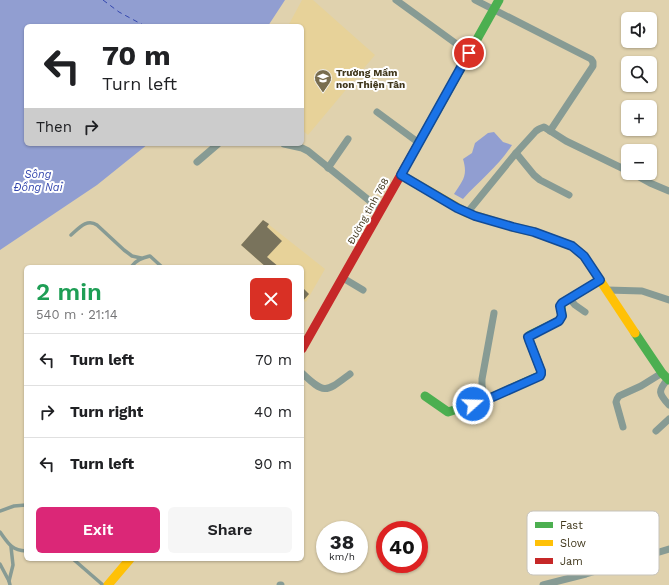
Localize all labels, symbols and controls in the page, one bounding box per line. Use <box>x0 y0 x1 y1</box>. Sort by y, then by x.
map controls <box>621 12 657 180</box>
button: sound <box>621 12 657 48</box>
pin <box>452 36 486 70</box>
text: 70 m <box>102 39 171 72</box>
icon: left <box>36 40 88 92</box>
icon: arrive <box>458 42 480 64</box>
button: search <box>621 56 657 92</box>
place label: Trường Mầm non Thiện Tân <box>336 67 405 90</box>
school or university icon: Trường Mầm non Thiện Tân <box>313 68 333 93</box>
text: Turn left <box>102 73 177 94</box>
button: + <box>621 100 657 136</box>
icon: right <box>80 116 102 138</box>
text: Then <box>36 118 72 136</box>
button: − <box>621 144 657 180</box>
water label: Sông Đồng Nai <box>14 168 64 194</box>
street label: Đường tỉnh 768 <box>345 176 391 246</box>
text: 2 min <box>36 278 102 306</box>
button: close <box>250 278 292 320</box>
text: 540 m · 21:14 <box>36 307 118 322</box>
icon: left <box>36 349 58 371</box>
text: Turn left <box>70 351 134 369</box>
text: 70 m <box>255 351 292 369</box>
position arrow <box>452 383 494 425</box>
icon: right <box>36 401 58 423</box>
text: Turn right <box>70 403 143 421</box>
text: 40 m <box>254 403 292 421</box>
icon: left <box>36 453 58 475</box>
text: Turn left <box>70 455 134 473</box>
text: 90 m <box>254 455 292 473</box>
button: Exit <box>36 507 160 553</box>
button: Share <box>168 507 292 553</box>
legend <box>527 511 659 575</box>
text: Fast <box>560 519 583 532</box>
speed limit sign: 40 <box>376 521 428 573</box>
text: 38 <box>330 530 354 554</box>
text: Slow <box>560 537 586 550</box>
text: km/h <box>329 551 355 562</box>
text: Jam <box>560 555 583 568</box>

